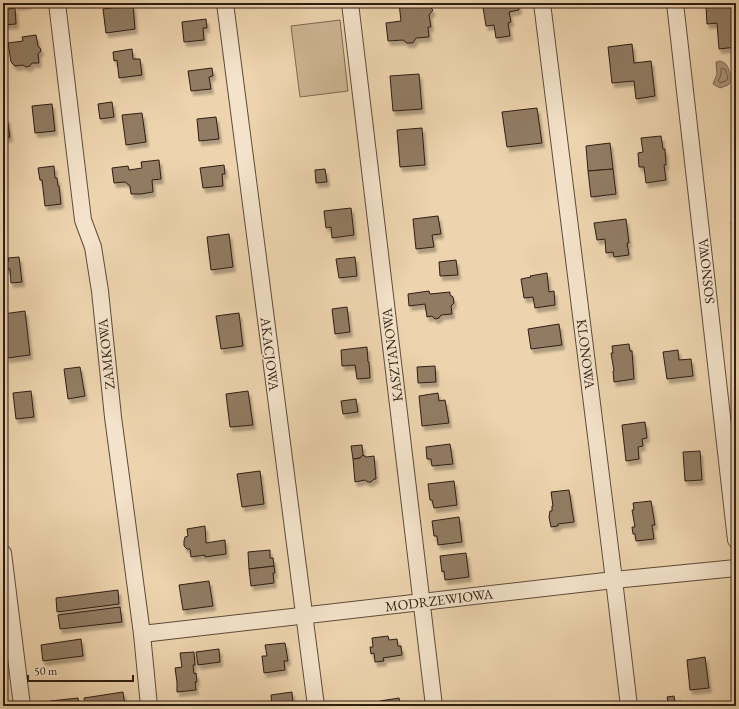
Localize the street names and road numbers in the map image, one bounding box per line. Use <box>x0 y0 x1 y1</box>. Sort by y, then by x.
street label: SOSNOWA <box>694 237 718 305</box>
street label: KASZTANOWA <box>377 307 407 403</box>
street label: AKACJOWA <box>256 315 283 392</box>
street label: ZAMKOWA <box>93 317 119 390</box>
street label: KLONOWA <box>573 318 599 390</box>
street label: MODRZEWIOWA <box>384 584 494 616</box>

